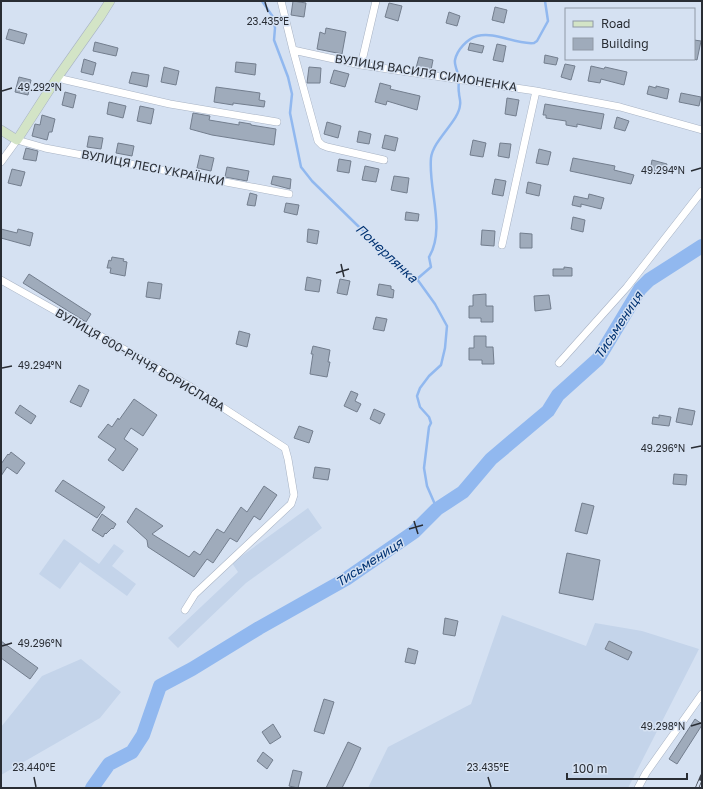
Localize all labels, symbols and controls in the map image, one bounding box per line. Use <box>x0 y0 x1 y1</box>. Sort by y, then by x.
legend <box>565 8 695 60</box>
text: 23.435°E <box>247 15 289 27</box>
text: Road <box>601 16 630 31</box>
text: Building <box>601 36 649 51</box>
street label: ВУЛИЦЯ ВАСИЛЯ СИМОНЕНКА <box>334 51 518 94</box>
text: 49.292°N <box>18 81 62 93</box>
street label: ВУЛИЦЯ ЛЕСІ УКРАЇНКИ <box>80 146 226 189</box>
text: 49.294°N <box>641 164 685 176</box>
water label: Понерлянка <box>353 220 422 286</box>
water label: Тисьмениця <box>590 287 647 362</box>
street label: ВУЛИЦЯ 600-РІЧЧЯ БОРИСЛАВА <box>53 305 228 414</box>
text: 49.294°N <box>18 359 62 371</box>
text: 49.296°N <box>641 442 685 454</box>
water label: Тисьмениця <box>332 533 407 590</box>
text: 49.296°N <box>18 637 62 649</box>
text: 49.298°N <box>641 720 685 732</box>
scale bar <box>567 755 687 781</box>
text: 23.440°E <box>12 761 56 773</box>
text: 23.435°E <box>467 761 509 773</box>
text: 100 m <box>573 761 607 776</box>

